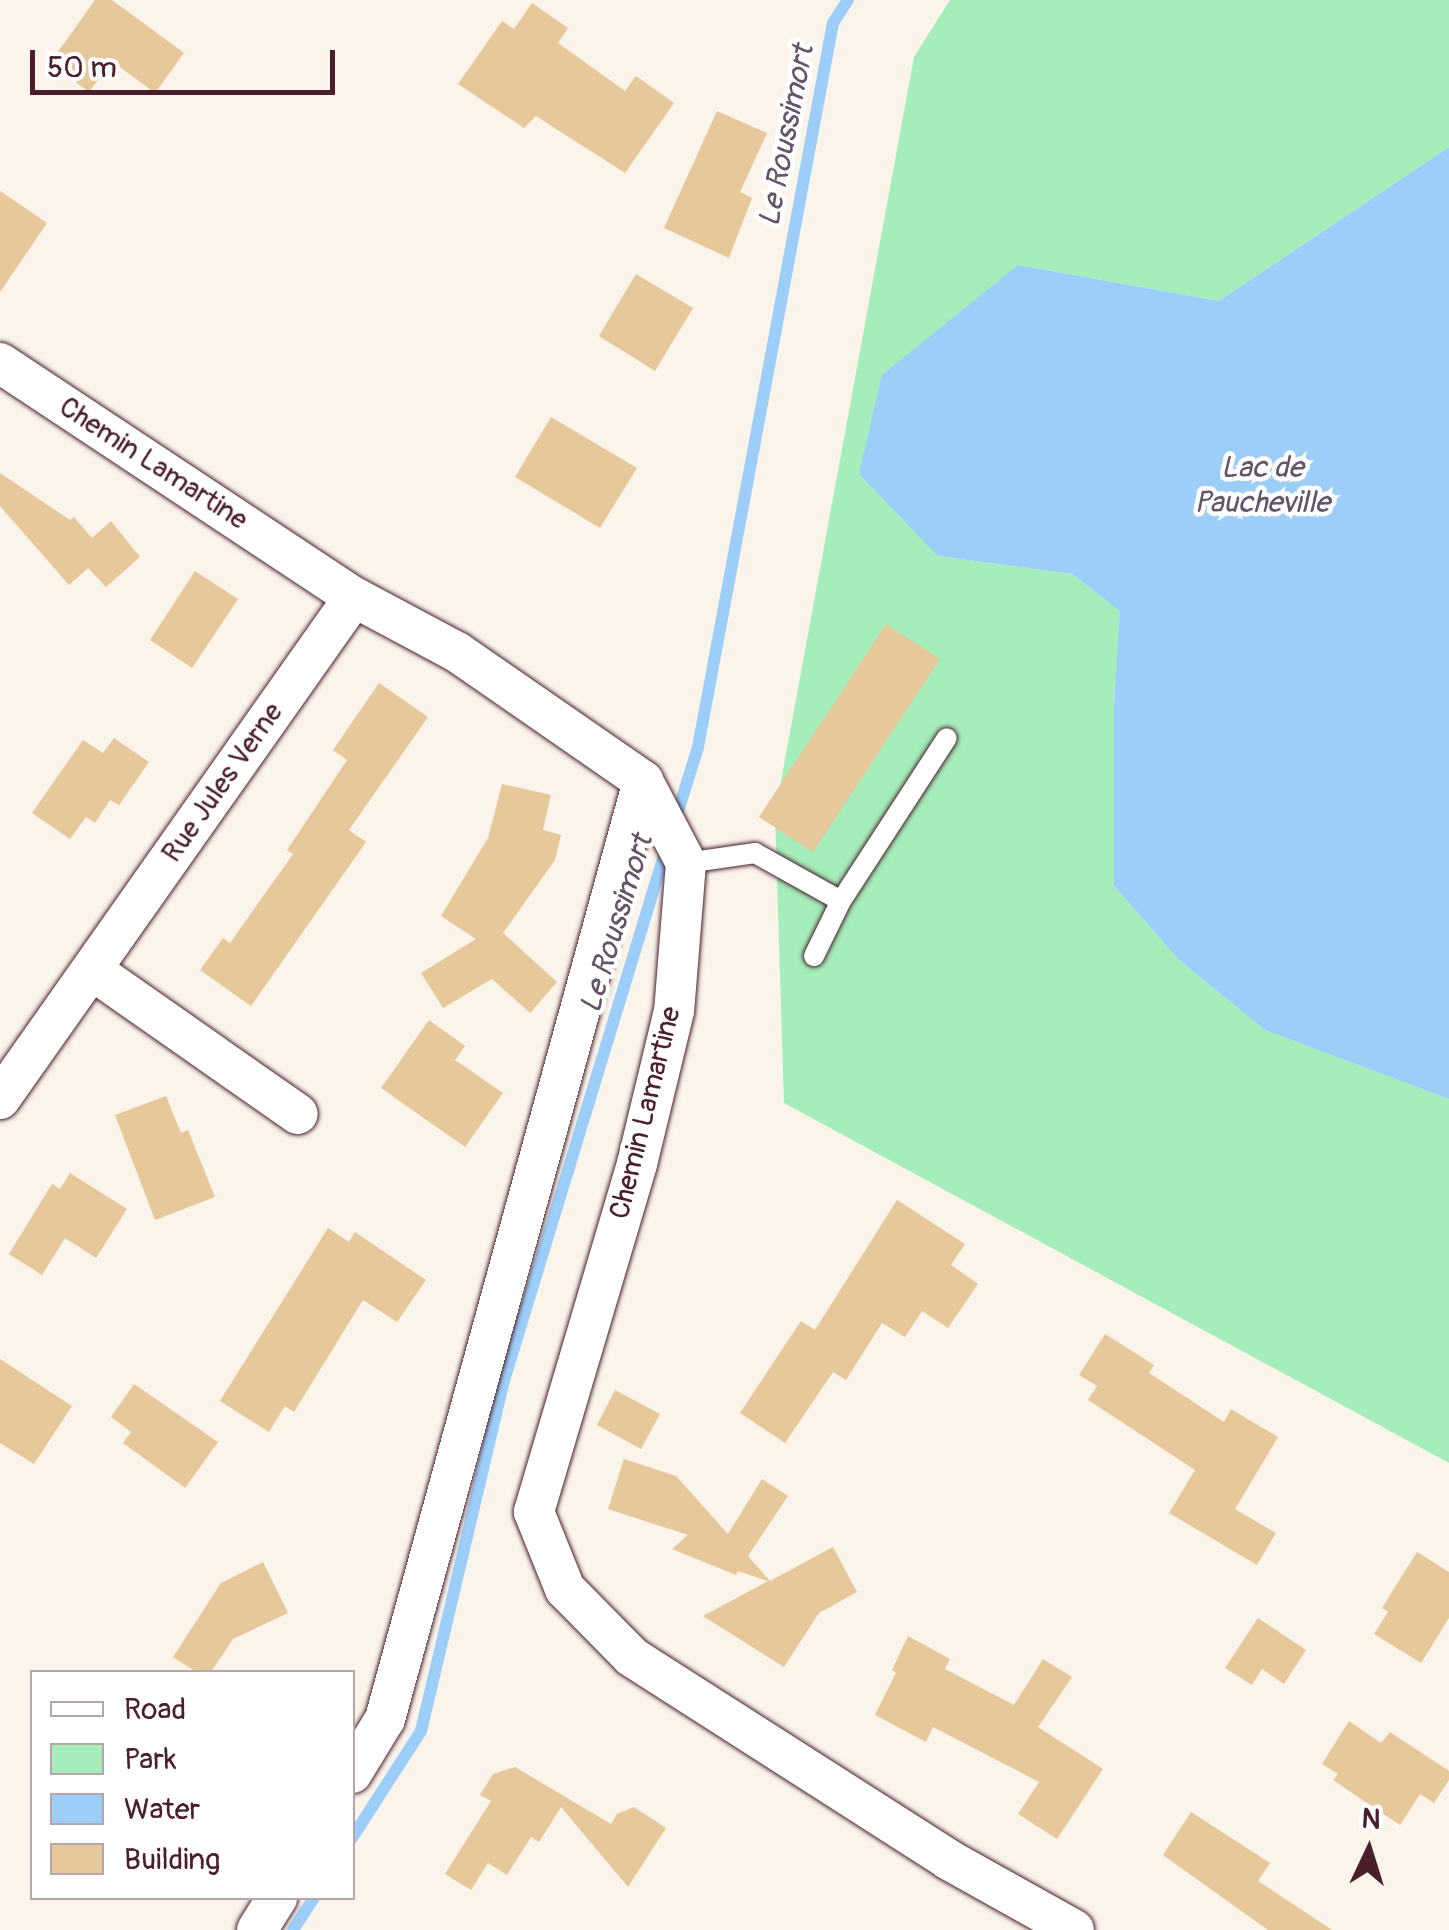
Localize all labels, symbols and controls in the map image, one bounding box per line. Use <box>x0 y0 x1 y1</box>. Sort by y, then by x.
scale bar <box>35 30 340 92</box>
water label: Le Roussimort <box>752 42 822 230</box>
text: 50 m <box>47 49 117 86</box>
street label: Chemin Lamartine <box>53 391 253 537</box>
water label: Lac de Paucheville <box>1194 450 1330 520</box>
street label: Rue Jules Verne <box>156 697 290 869</box>
water label: Le Roussimort <box>573 831 661 1017</box>
street label: Chemin Lamartine <box>603 1003 689 1223</box>
legend <box>30 1670 355 1900</box>
text: Road <box>124 1691 186 1728</box>
text: Park <box>124 1741 177 1778</box>
text: Water <box>124 1791 200 1828</box>
north arrow <box>1319 1800 1419 1900</box>
text: N <box>1360 1801 1382 1838</box>
text: Building <box>124 1841 220 1878</box>

